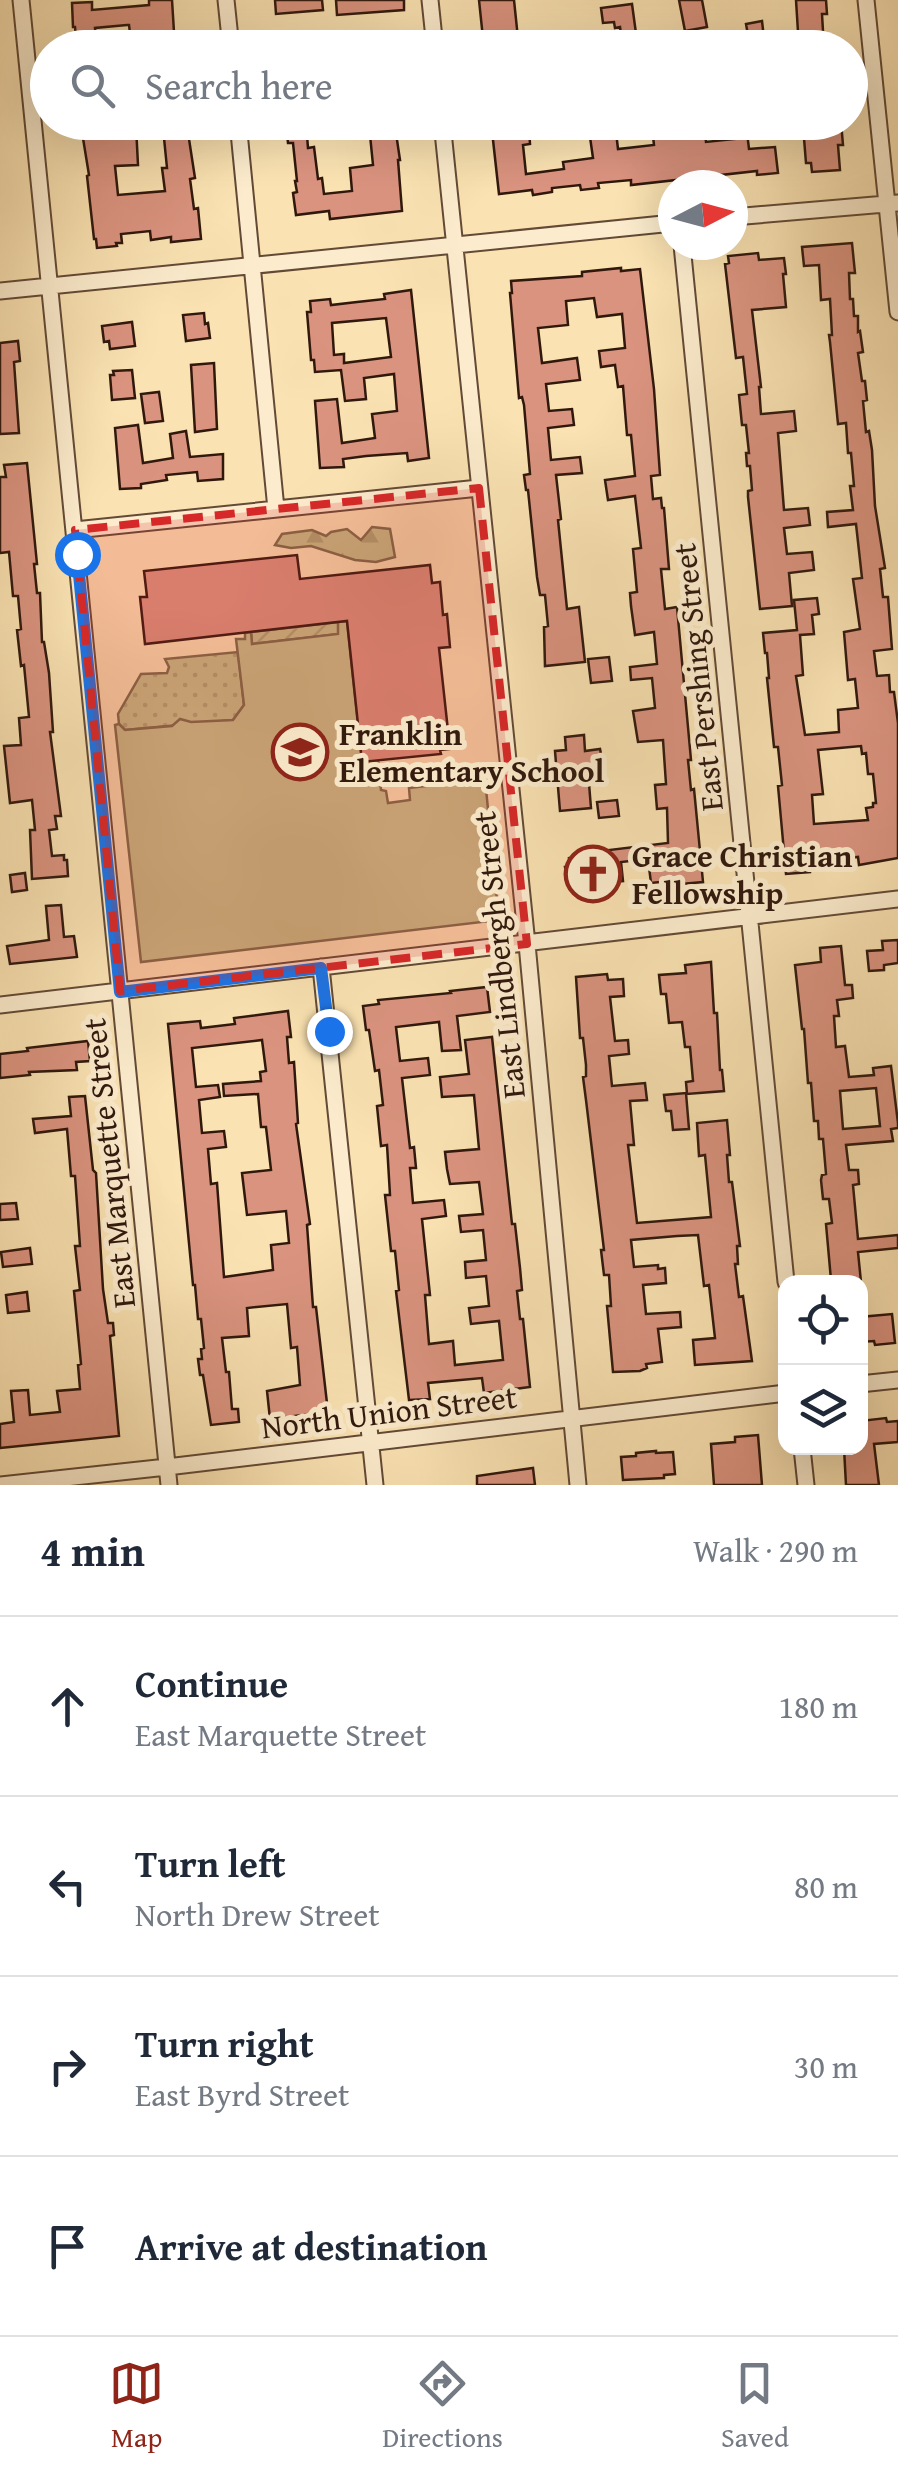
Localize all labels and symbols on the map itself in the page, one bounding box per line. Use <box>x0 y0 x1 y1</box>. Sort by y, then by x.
north arrow <box>658 170 748 260</box>
route start <box>55 532 101 578</box>
street label: East Pershing Street <box>660 541 735 813</box>
place label: Franklin Elementary School <box>339 710 605 794</box>
school or university icon: Franklin Elementary School <box>270 722 330 782</box>
street label: East Lindbergh Street <box>460 809 537 1101</box>
place label: Grace Christian Fellowship <box>632 832 853 916</box>
church icon: Grace Christian Fellowship <box>563 844 623 904</box>
route end <box>307 1009 353 1055</box>
street label: East Marquette Street <box>70 1016 147 1310</box>
street label: North Union Street <box>258 1373 519 1450</box>

